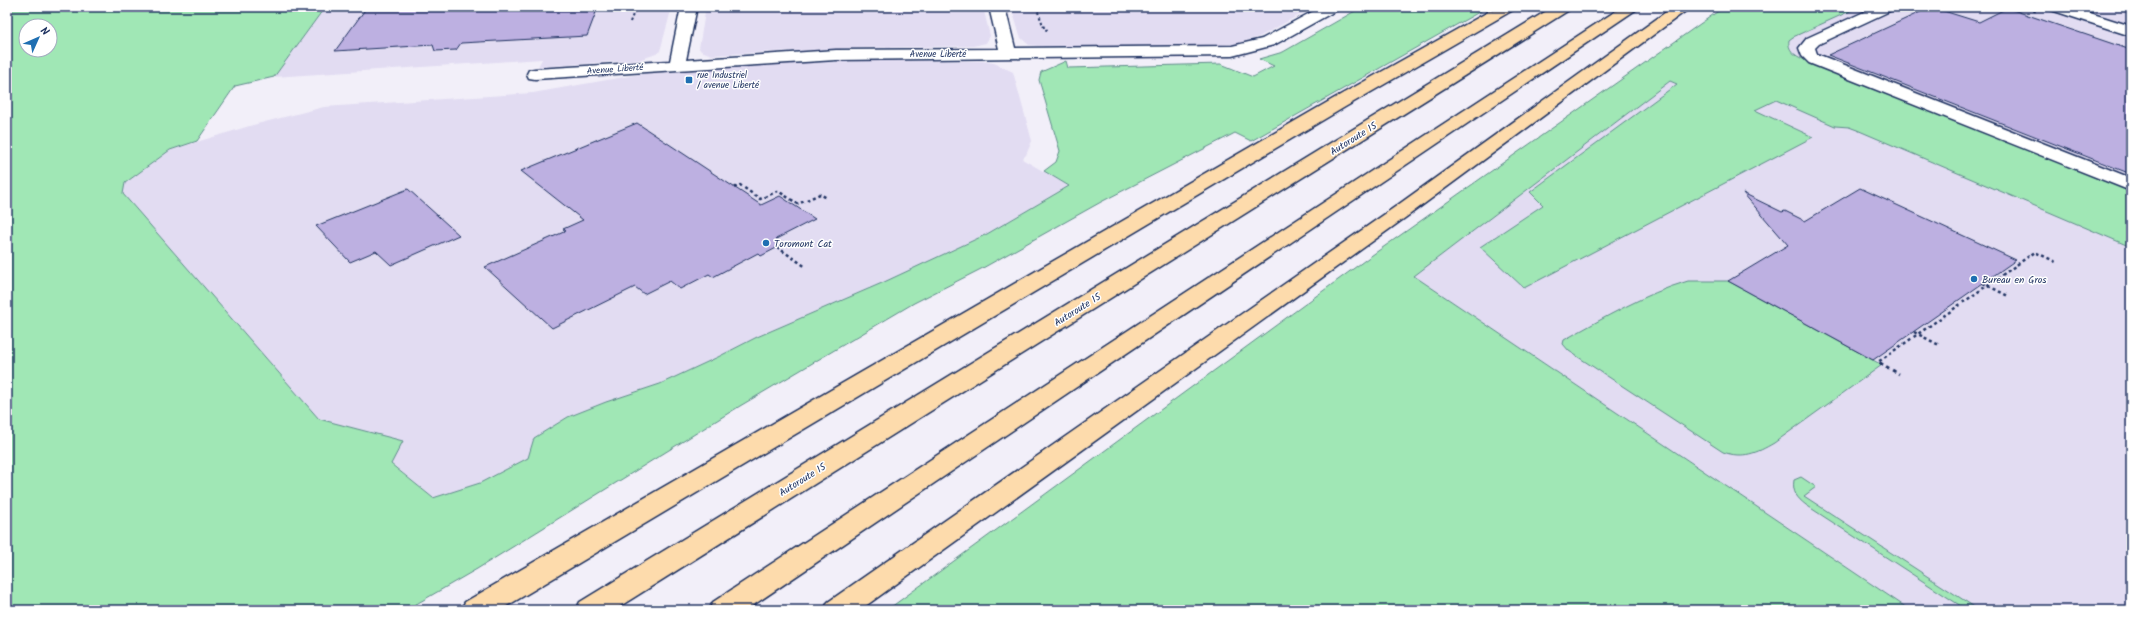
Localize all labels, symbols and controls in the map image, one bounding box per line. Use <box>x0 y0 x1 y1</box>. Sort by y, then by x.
north arrow <box>18 18 58 58</box>
text: N <box>36 23 53 40</box>
street label: Avenue Liberté <box>910 47 967 62</box>
street label: Avenue Liberté <box>586 60 645 79</box>
place label: rue Industriel / avenue Liberté <box>697 68 760 93</box>
marker: rue Industriel / avenue Liberté <box>684 75 694 85</box>
street label: Autoroute 15 <box>1327 118 1381 160</box>
place label: Toromont Cat <box>774 236 832 252</box>
marker: Toromont Cat <box>761 238 771 248</box>
place label: Bureau en Gros <box>1982 272 2047 288</box>
marker: Bureau en Gros <box>1969 274 1979 284</box>
street label: Autoroute 15 <box>1051 289 1105 331</box>
street label: Autoroute 15 <box>776 459 830 501</box>

